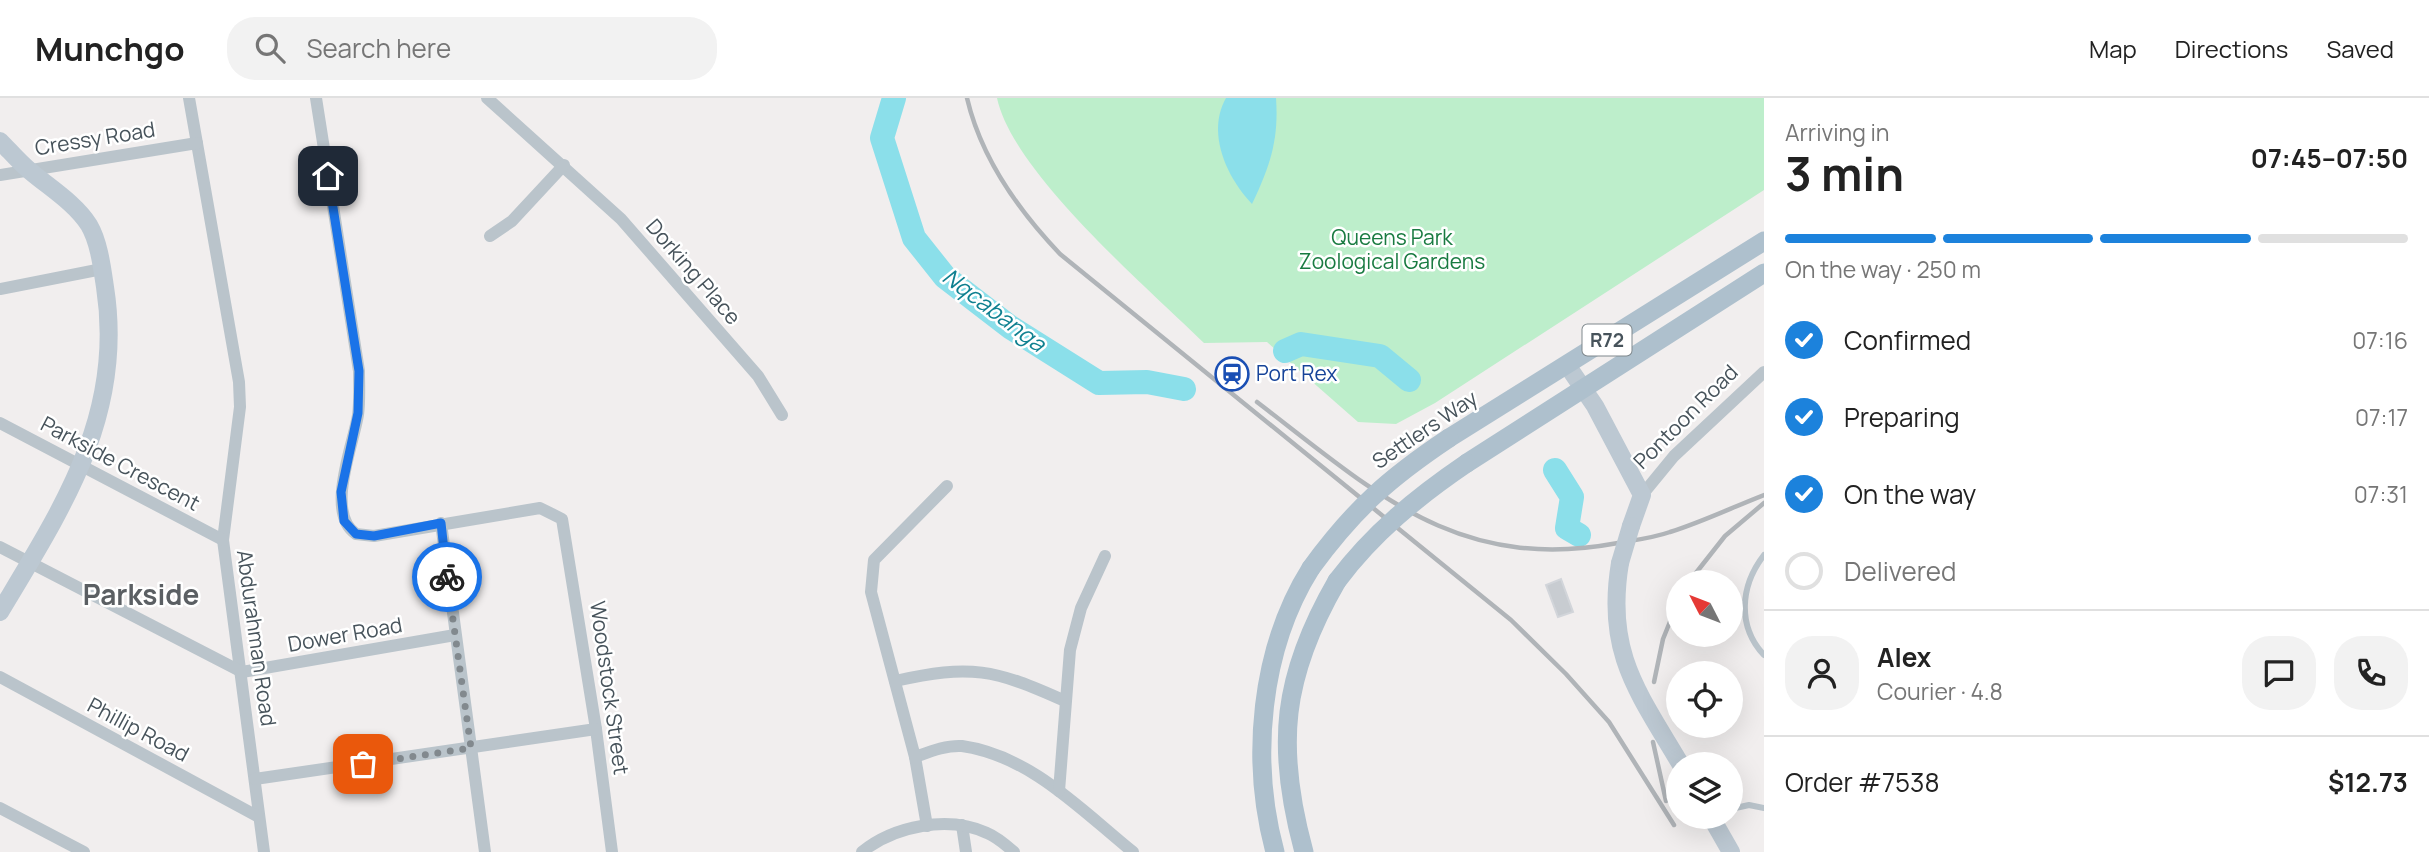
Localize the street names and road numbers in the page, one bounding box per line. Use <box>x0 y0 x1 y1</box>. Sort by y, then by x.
street label: Cressy Road <box>33 115 157 161</box>
street label: Dorking Place <box>640 213 747 330</box>
road number: R72 <box>1582 324 1632 356</box>
street label: Pontoon Road <box>1627 358 1744 475</box>
street label: Settlers Way <box>1366 384 1482 475</box>
street label: Parkside Crescent <box>36 409 205 517</box>
street label: Abdurahman Road <box>231 548 283 728</box>
street label: Woodstock Street <box>584 599 636 776</box>
street label: Dower Road <box>285 610 404 658</box>
street label: Phillip Road <box>83 691 194 768</box>

